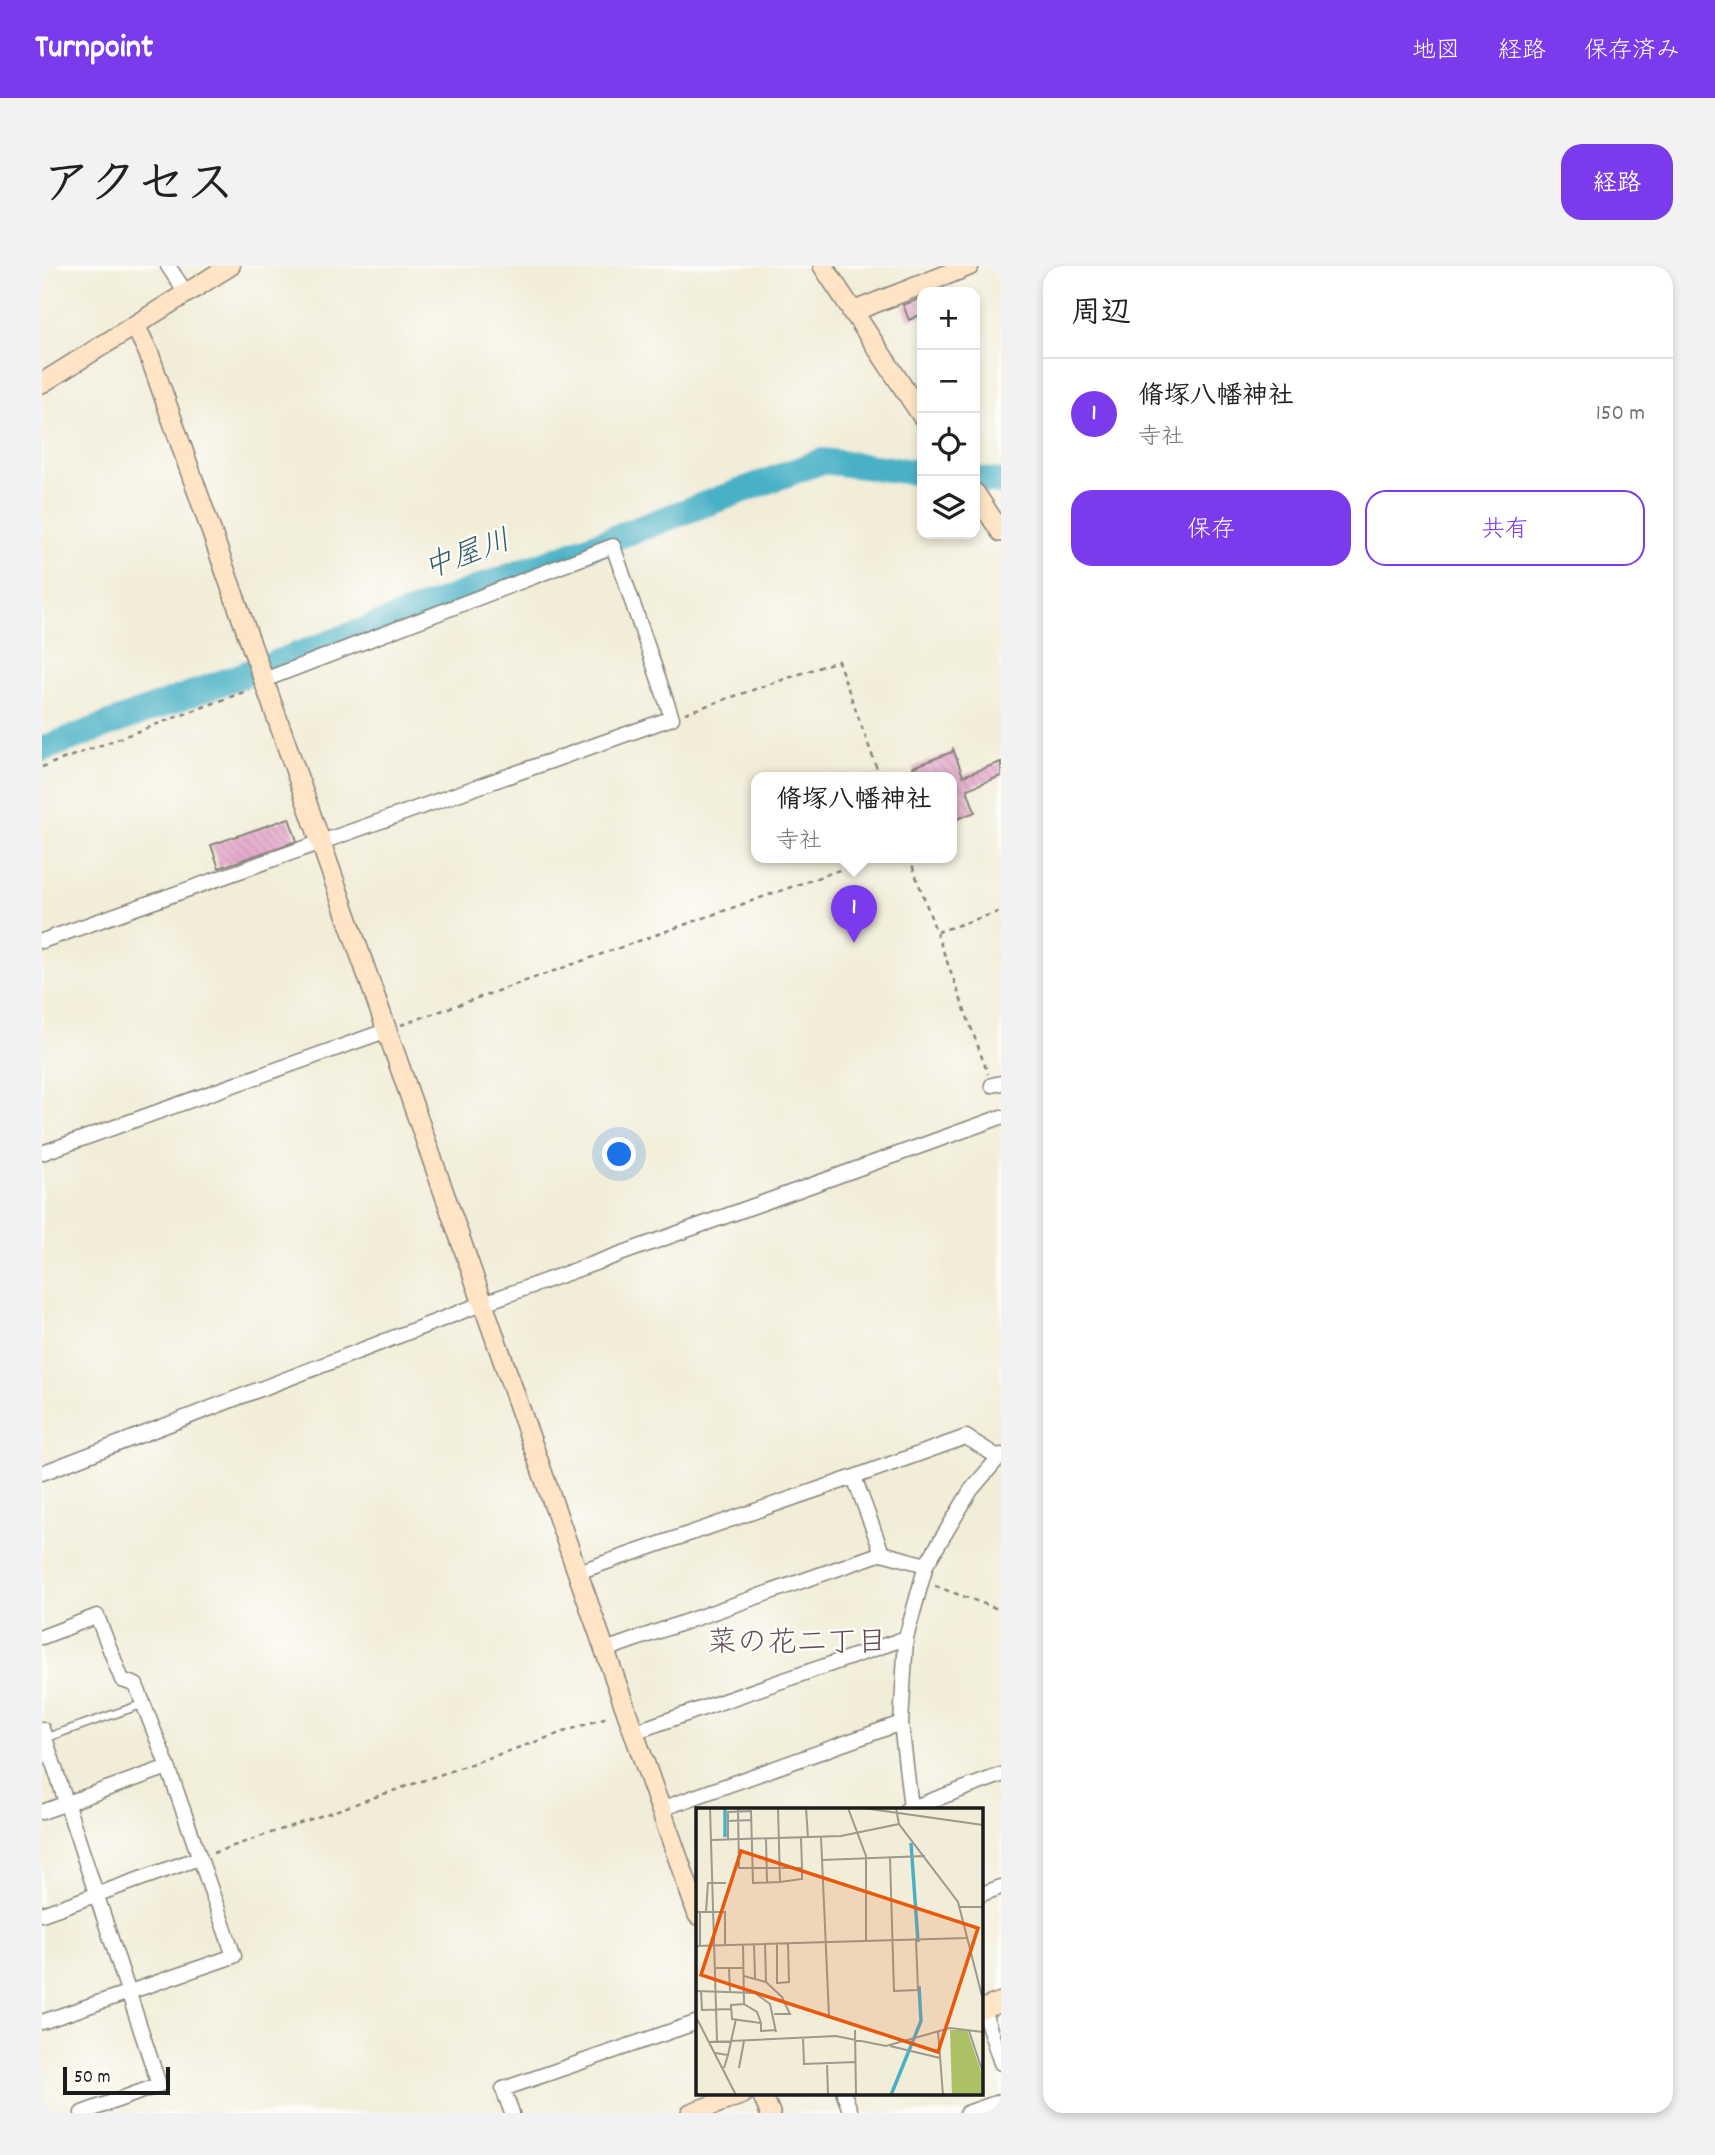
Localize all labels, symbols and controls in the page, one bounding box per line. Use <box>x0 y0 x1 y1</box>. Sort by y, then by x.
text: Turnpoint <box>35 26 153 73</box>
text: 地図 <box>1412 35 1460 69</box>
text: 経路 <box>1498 35 1546 69</box>
text: 保存済み <box>1584 35 1680 69</box>
button: 経路 <box>1561 144 1673 220</box>
text: アクセス <box>42 153 235 223</box>
map controls <box>917 287 980 539</box>
button: + <box>917 287 980 350</box>
text: 周辺 <box>1071 294 1131 337</box>
button: − <box>917 350 980 413</box>
text: 脩塚八幡神社 <box>1138 379 1294 416</box>
text: 1 <box>1091 398 1097 431</box>
text: 150 m <box>1596 398 1645 431</box>
button: locate <box>917 413 980 476</box>
text: 寺社 <box>1138 422 1184 455</box>
button: layers <box>917 476 980 539</box>
button: 保存 <box>1071 490 1351 566</box>
button: 共有 <box>1365 490 1645 566</box>
water label: 中屋川 <box>418 521 518 593</box>
popup <box>751 772 957 863</box>
text: 脩塚八幡神社 <box>776 783 932 820</box>
text: 寺社 <box>776 826 822 859</box>
pin: 1 <box>831 885 877 943</box>
your location <box>602 1137 636 1171</box>
district label: 菜の花二丁目 <box>707 1624 887 1667</box>
inset map <box>696 1808 984 2095</box>
scale bar <box>63 2064 170 2096</box>
text: 50 m <box>74 2065 111 2092</box>

